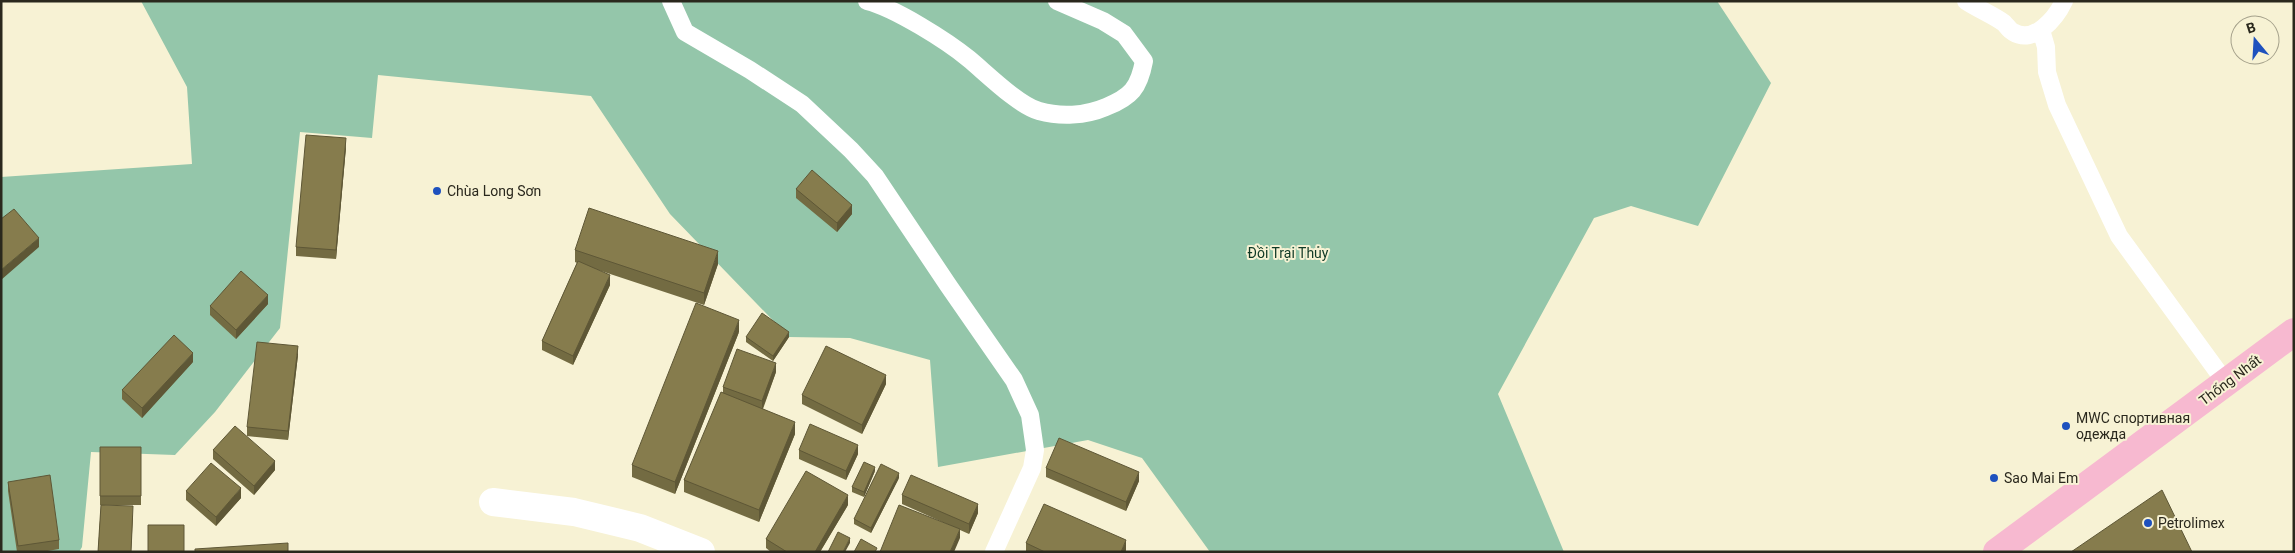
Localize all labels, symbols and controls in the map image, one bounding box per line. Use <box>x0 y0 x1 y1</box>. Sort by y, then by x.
north arrow <box>2230 15 2280 65</box>
text: B <box>2244 19 2258 37</box>
place label: Chùa Long Sơn <box>447 183 541 199</box>
marker: Chùa Long Sơn <box>431 185 443 197</box>
park label: Đồi Trại Thủy <box>1248 245 1329 261</box>
street label: Thống Nhất <box>2196 351 2264 408</box>
place label: MWC спортивная одежда <box>2076 410 2190 442</box>
marker: MWC спортивная одежда <box>2060 420 2072 432</box>
place label: Sao Mai Em <box>2004 470 2078 486</box>
marker: Sao Mai Em <box>1988 472 2000 484</box>
place label: Petrolimex <box>2158 515 2225 531</box>
marker: Petrolimex <box>2142 517 2154 529</box>

